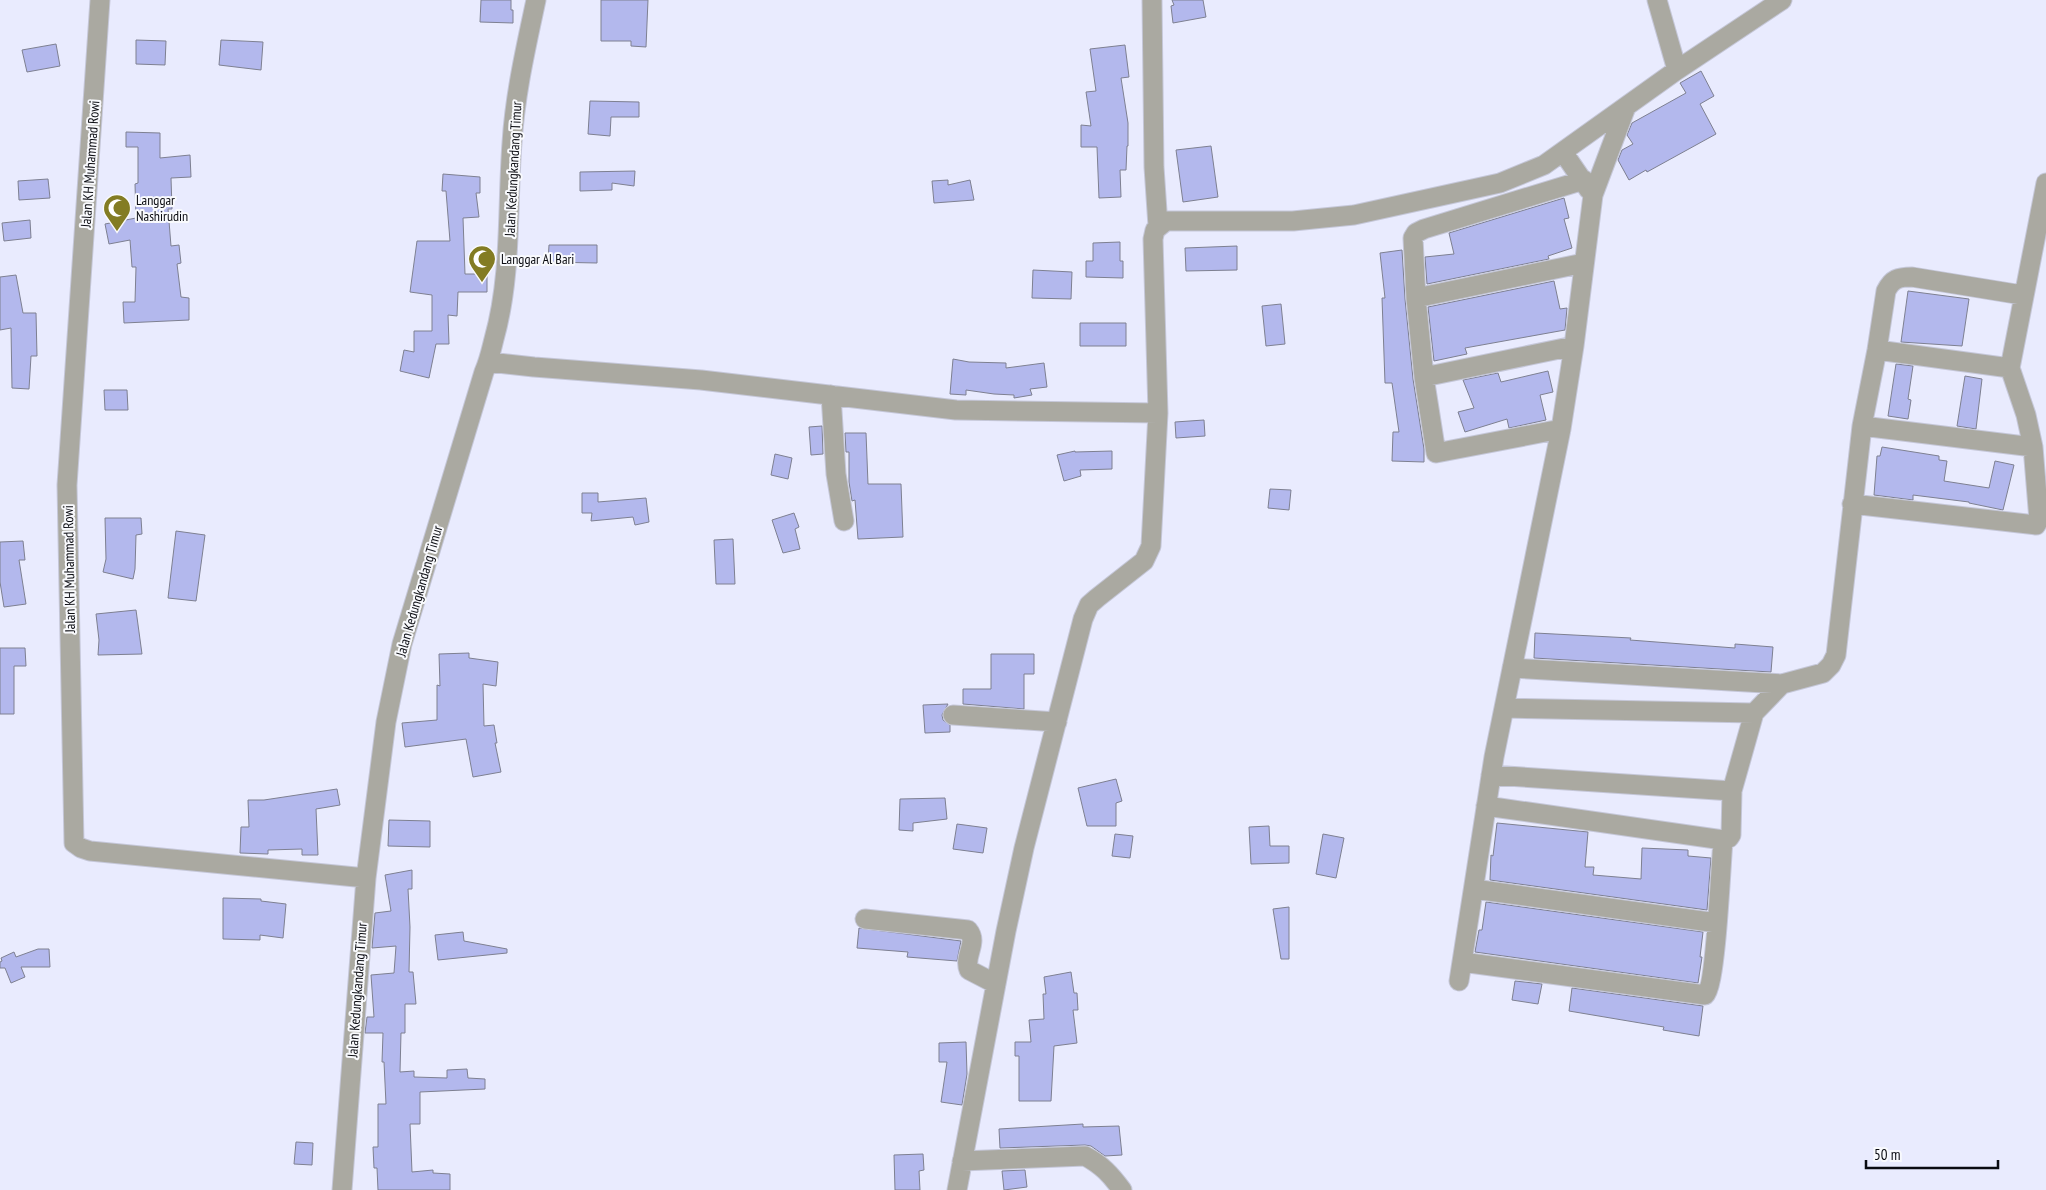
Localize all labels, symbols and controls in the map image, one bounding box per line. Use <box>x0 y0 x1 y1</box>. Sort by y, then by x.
street label: Jalan KH Muhammad Rowi <box>77 100 103 229</box>
street label: Jalan Kedungkandang Timur <box>500 101 526 238</box>
place label: Langgar Nashirudin <box>136 191 188 225</box>
mosque icon: Langgar Nashirudin <box>102 193 132 232</box>
mosque icon: Langgar Al Bari <box>467 244 497 283</box>
place label: Langgar Al Bari <box>501 250 574 268</box>
street label: Jalan KH Muhammad Rowi <box>59 505 79 634</box>
street label: Jalan Kedungkandang Timur <box>391 523 446 660</box>
street label: Jalan Kedungkandang Timur <box>343 922 371 1059</box>
scale bar <box>1866 1138 1998 1170</box>
text: 50 m <box>1874 1145 1900 1164</box>

